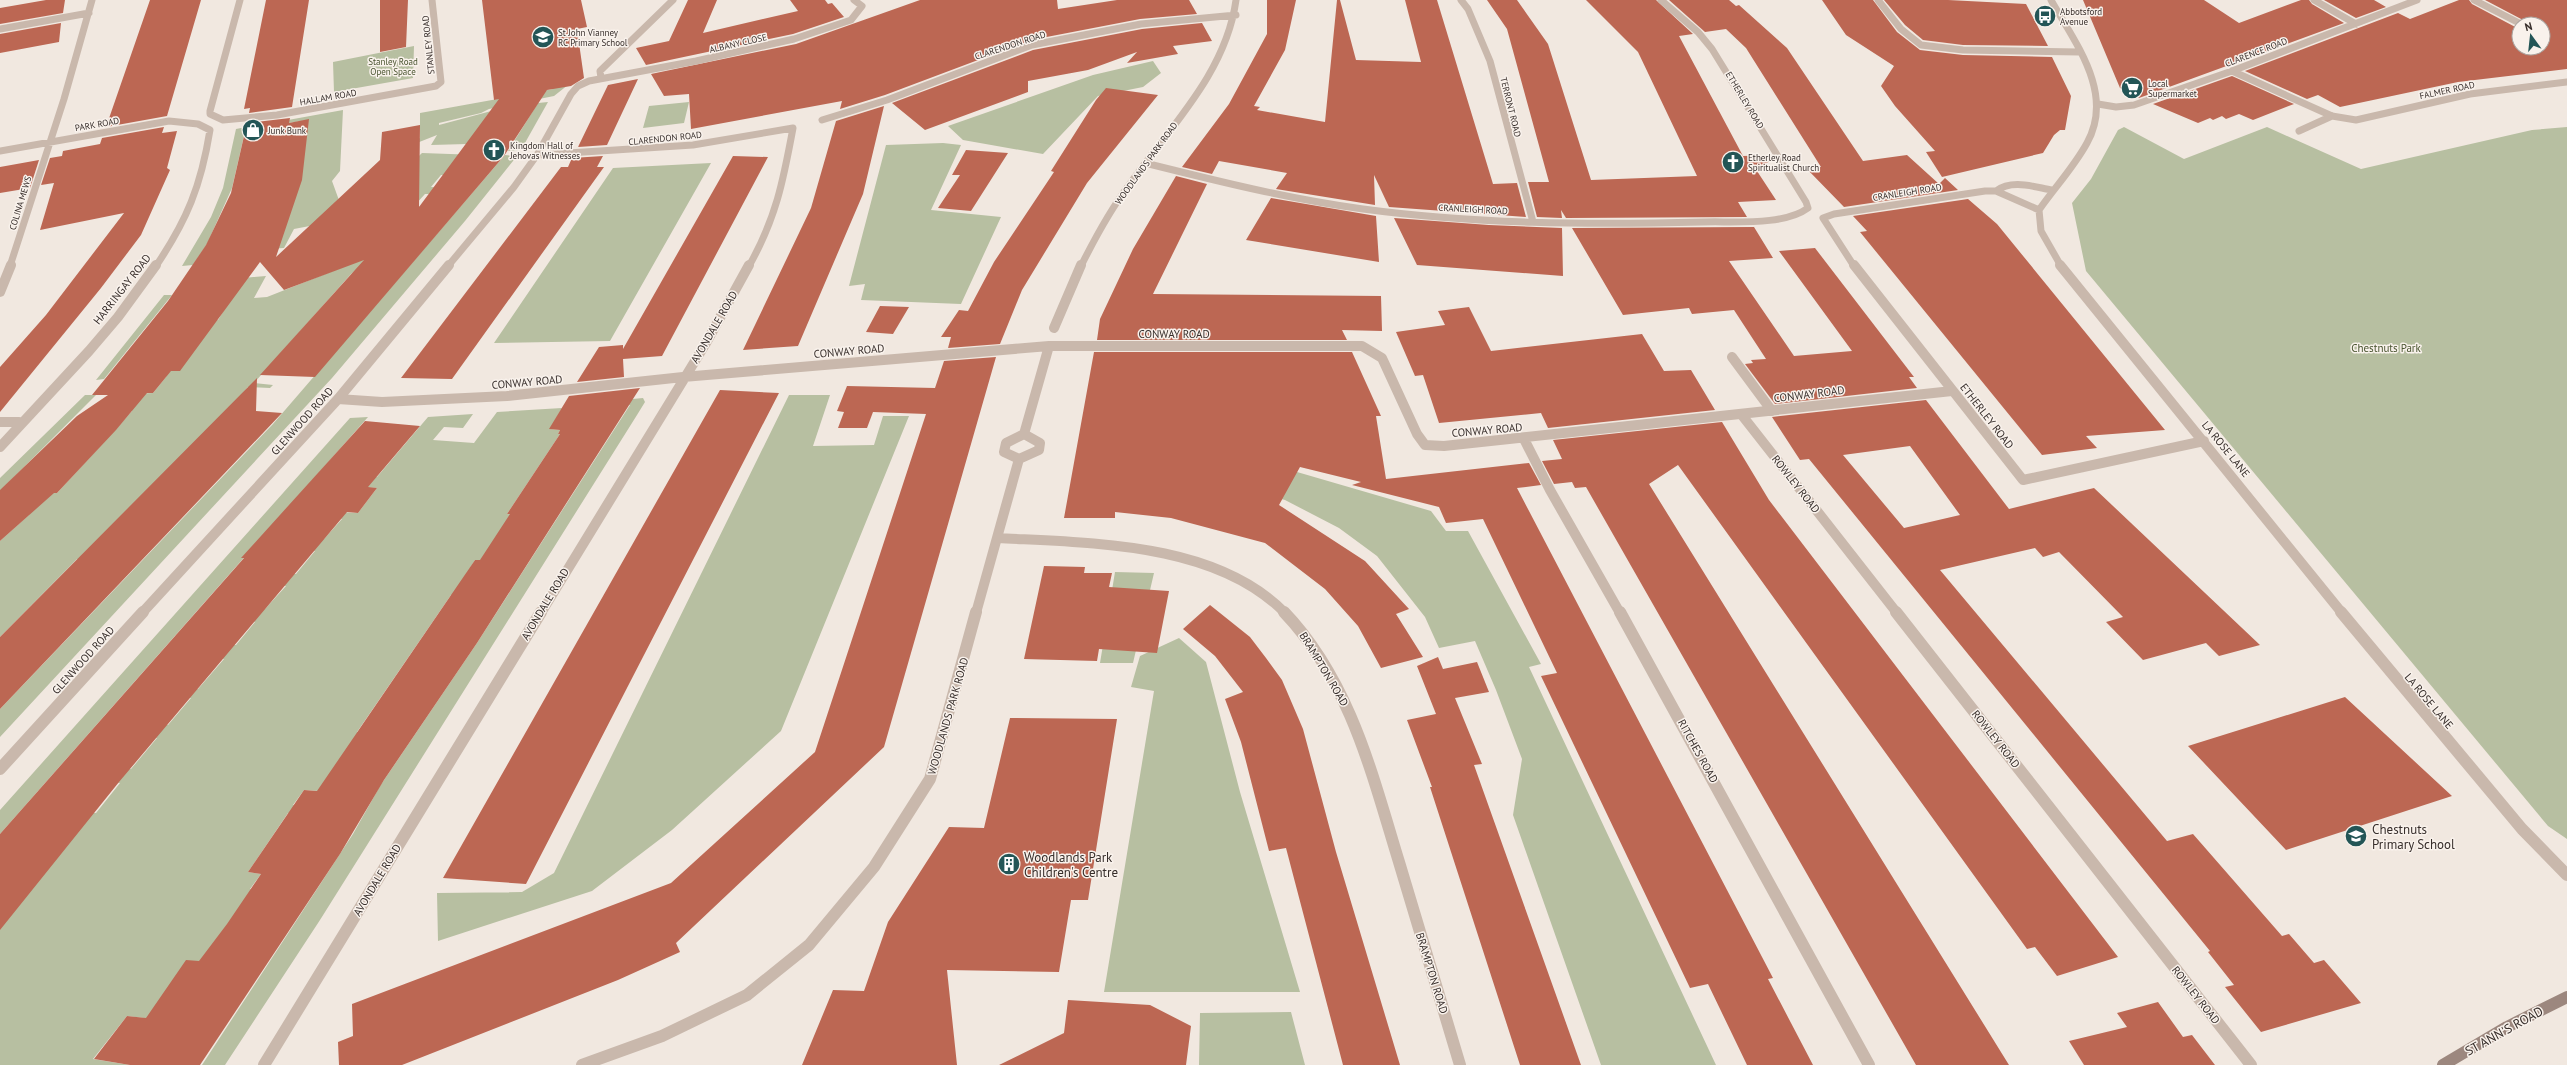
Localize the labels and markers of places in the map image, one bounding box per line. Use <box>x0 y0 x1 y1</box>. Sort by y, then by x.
bus stop icon: Abbotsford Avenue <box>2032 3 2058 29</box>
place label: Abbotsford Avenue <box>2060 6 2102 27</box>
school or university icon: St John Vianney RC Primary School <box>530 24 556 50</box>
place label: St John Vianney RC Primary School <box>558 27 628 48</box>
supermarket icon: Local Supermarket <box>2119 75 2145 101</box>
place label: Local Supermarket <box>2148 78 2197 99</box>
shop icon: Junk Bunk <box>240 117 266 143</box>
place label: Junk Bunk <box>267 125 307 136</box>
church icon: Kingdom Hall of Jehovas Witnesses <box>481 137 507 163</box>
place label: Kingdom Hall of Jehovas Witnesses <box>509 140 580 161</box>
church icon: Etherley Road Spiritualist Church <box>1720 149 1746 175</box>
place label: Etherley Road Spiritualist Church <box>1748 152 1819 173</box>
place label: Chestnuts Primary School <box>2372 821 2455 853</box>
school or university icon: Chestnuts Primary School <box>2343 823 2369 849</box>
place label: Woodlands Park Children's Centre <box>1024 849 1118 881</box>
building icon: Woodlands Park Children's Centre <box>996 851 1022 877</box>

